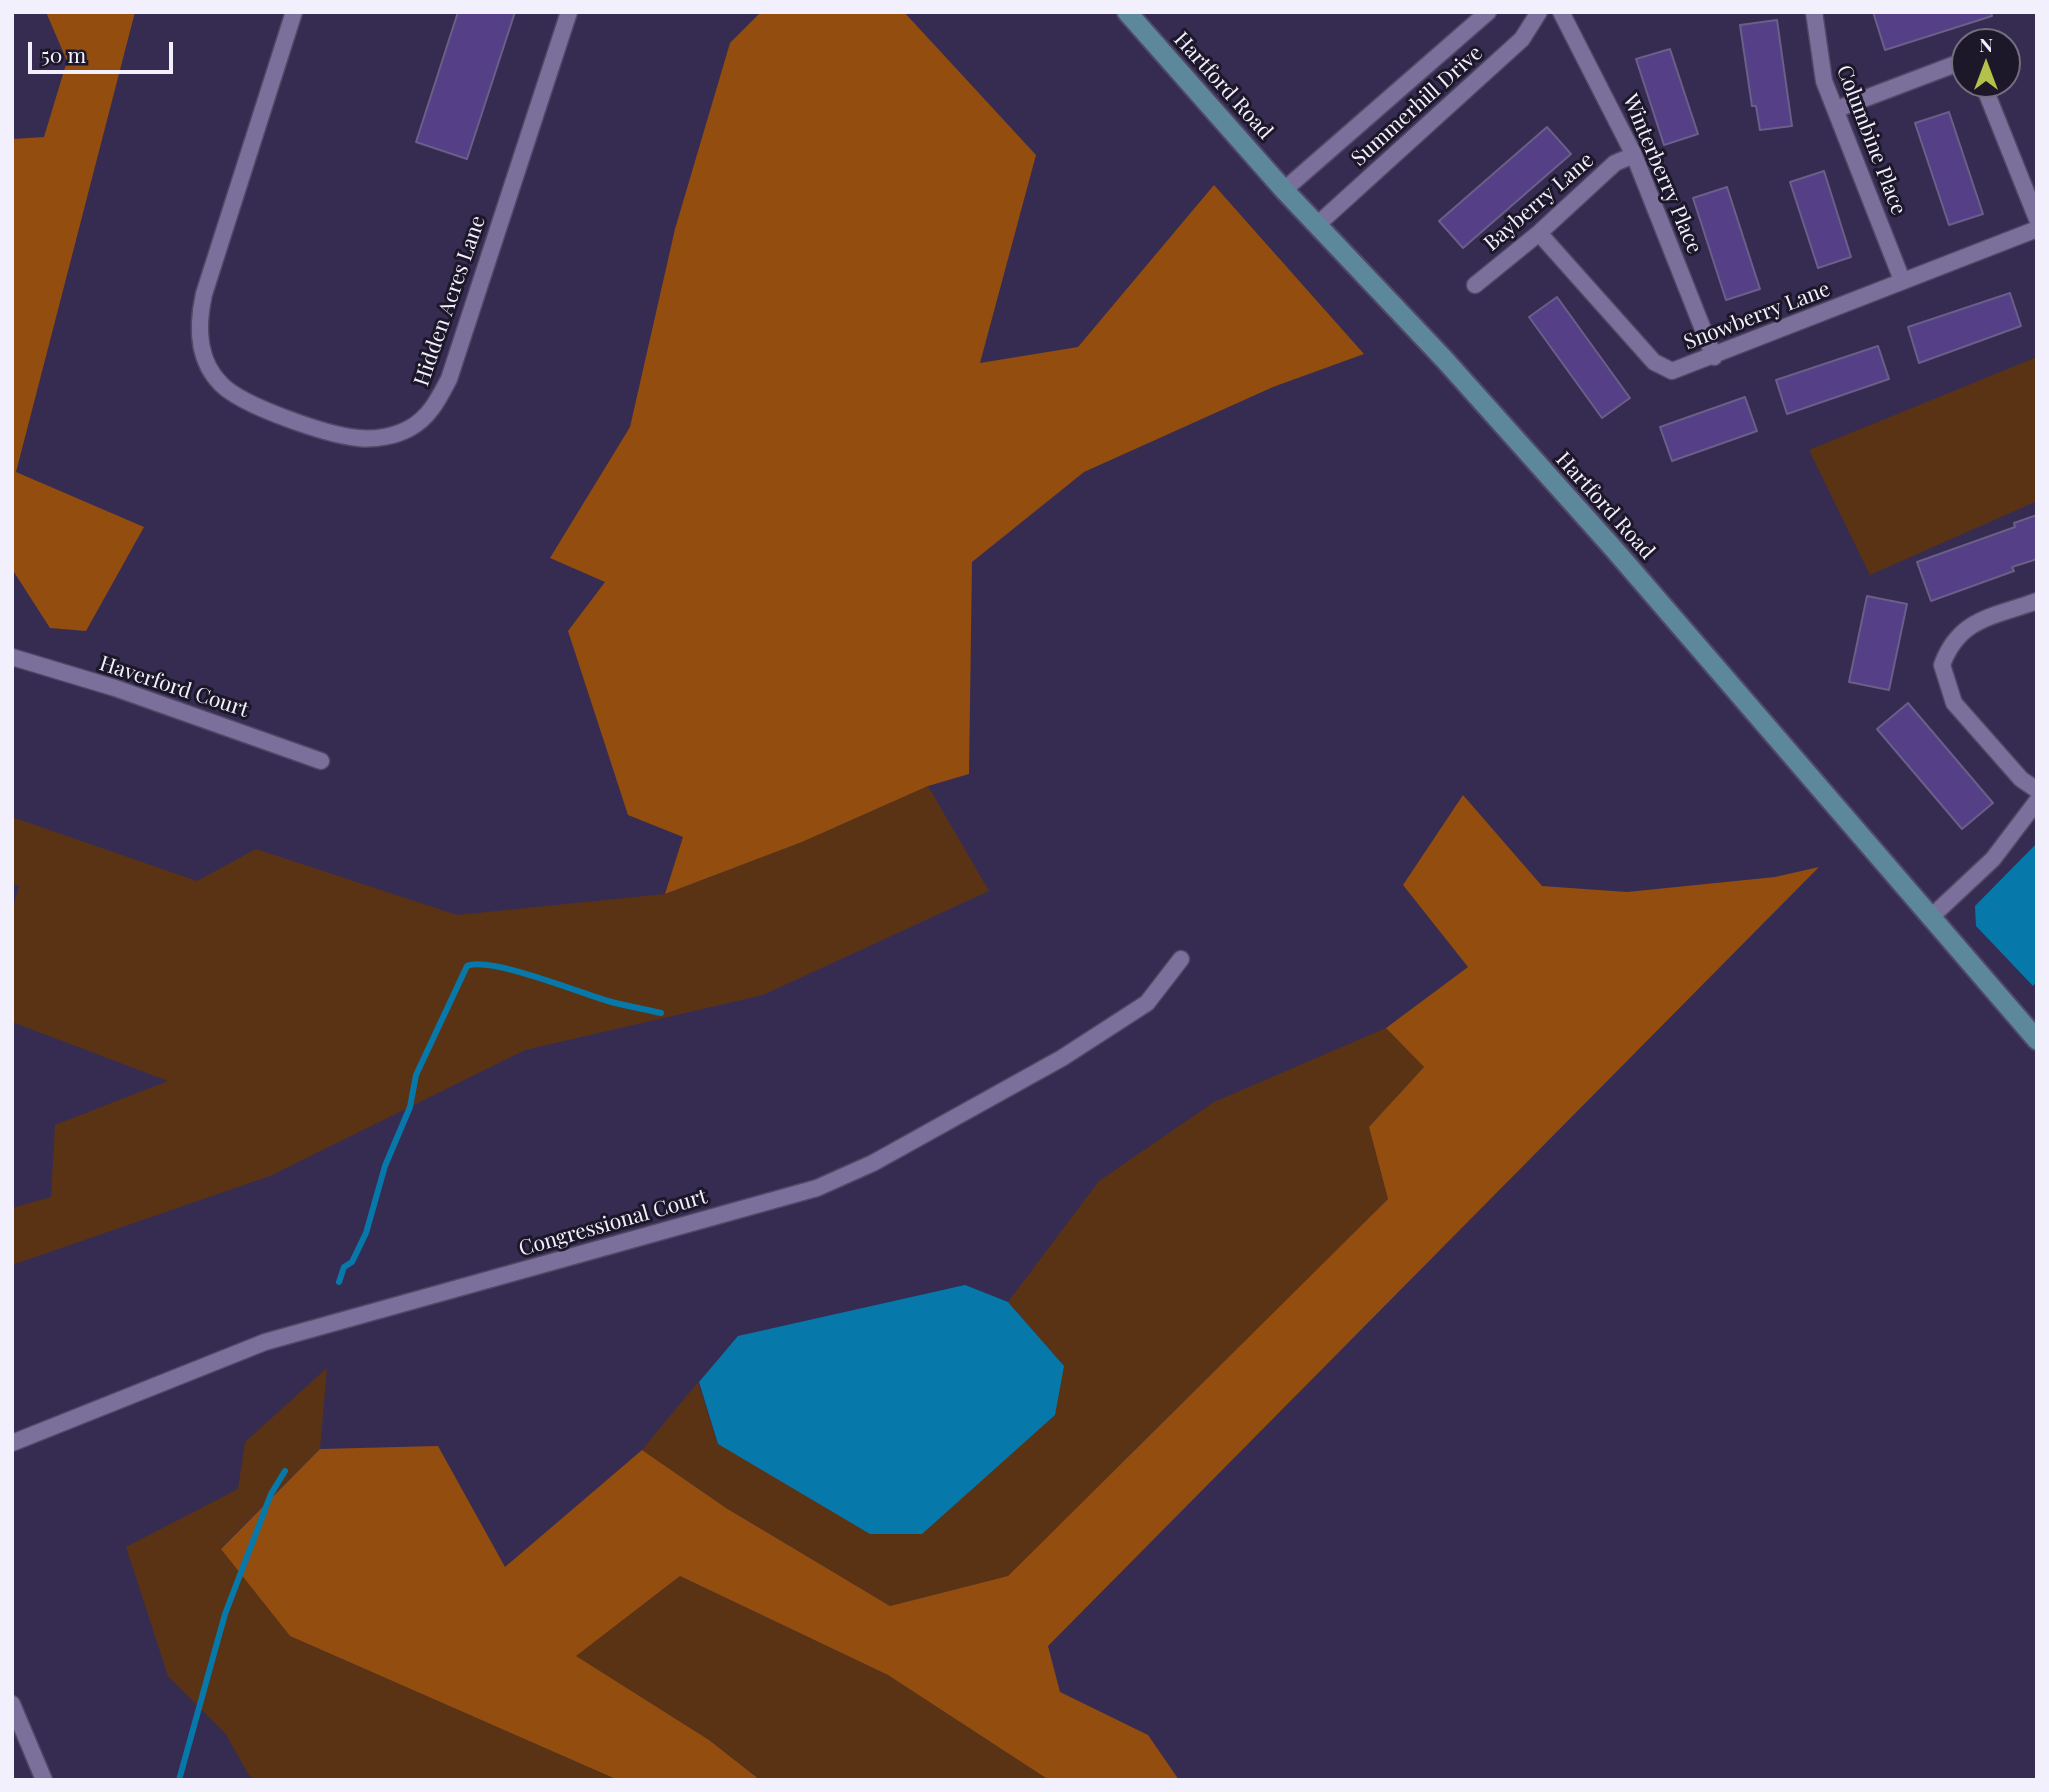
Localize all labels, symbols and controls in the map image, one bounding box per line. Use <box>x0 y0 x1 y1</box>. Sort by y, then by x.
street label: Hartford Road <box>1168 27 1278 145</box>
scale bar <box>32 28 177 72</box>
north arrow <box>1951 28 2021 98</box>
text: N <box>1979 31 1993 57</box>
text: 50 m <box>41 40 86 68</box>
street label: Summerhill Drive <box>1346 41 1488 171</box>
street label: Columbine Place <box>1831 62 1911 218</box>
street label: Winterberry Place <box>1617 91 1707 257</box>
street label: Bayberry Lane <box>1479 148 1599 256</box>
street label: Hidden Acres Lane <box>409 213 491 389</box>
street label: Snowberry Lane <box>1680 277 1834 355</box>
street label: Hartford Road <box>1550 447 1660 565</box>
street label: Haverford Court <box>96 651 252 723</box>
street label: Congressional Court <box>516 1184 710 1262</box>

